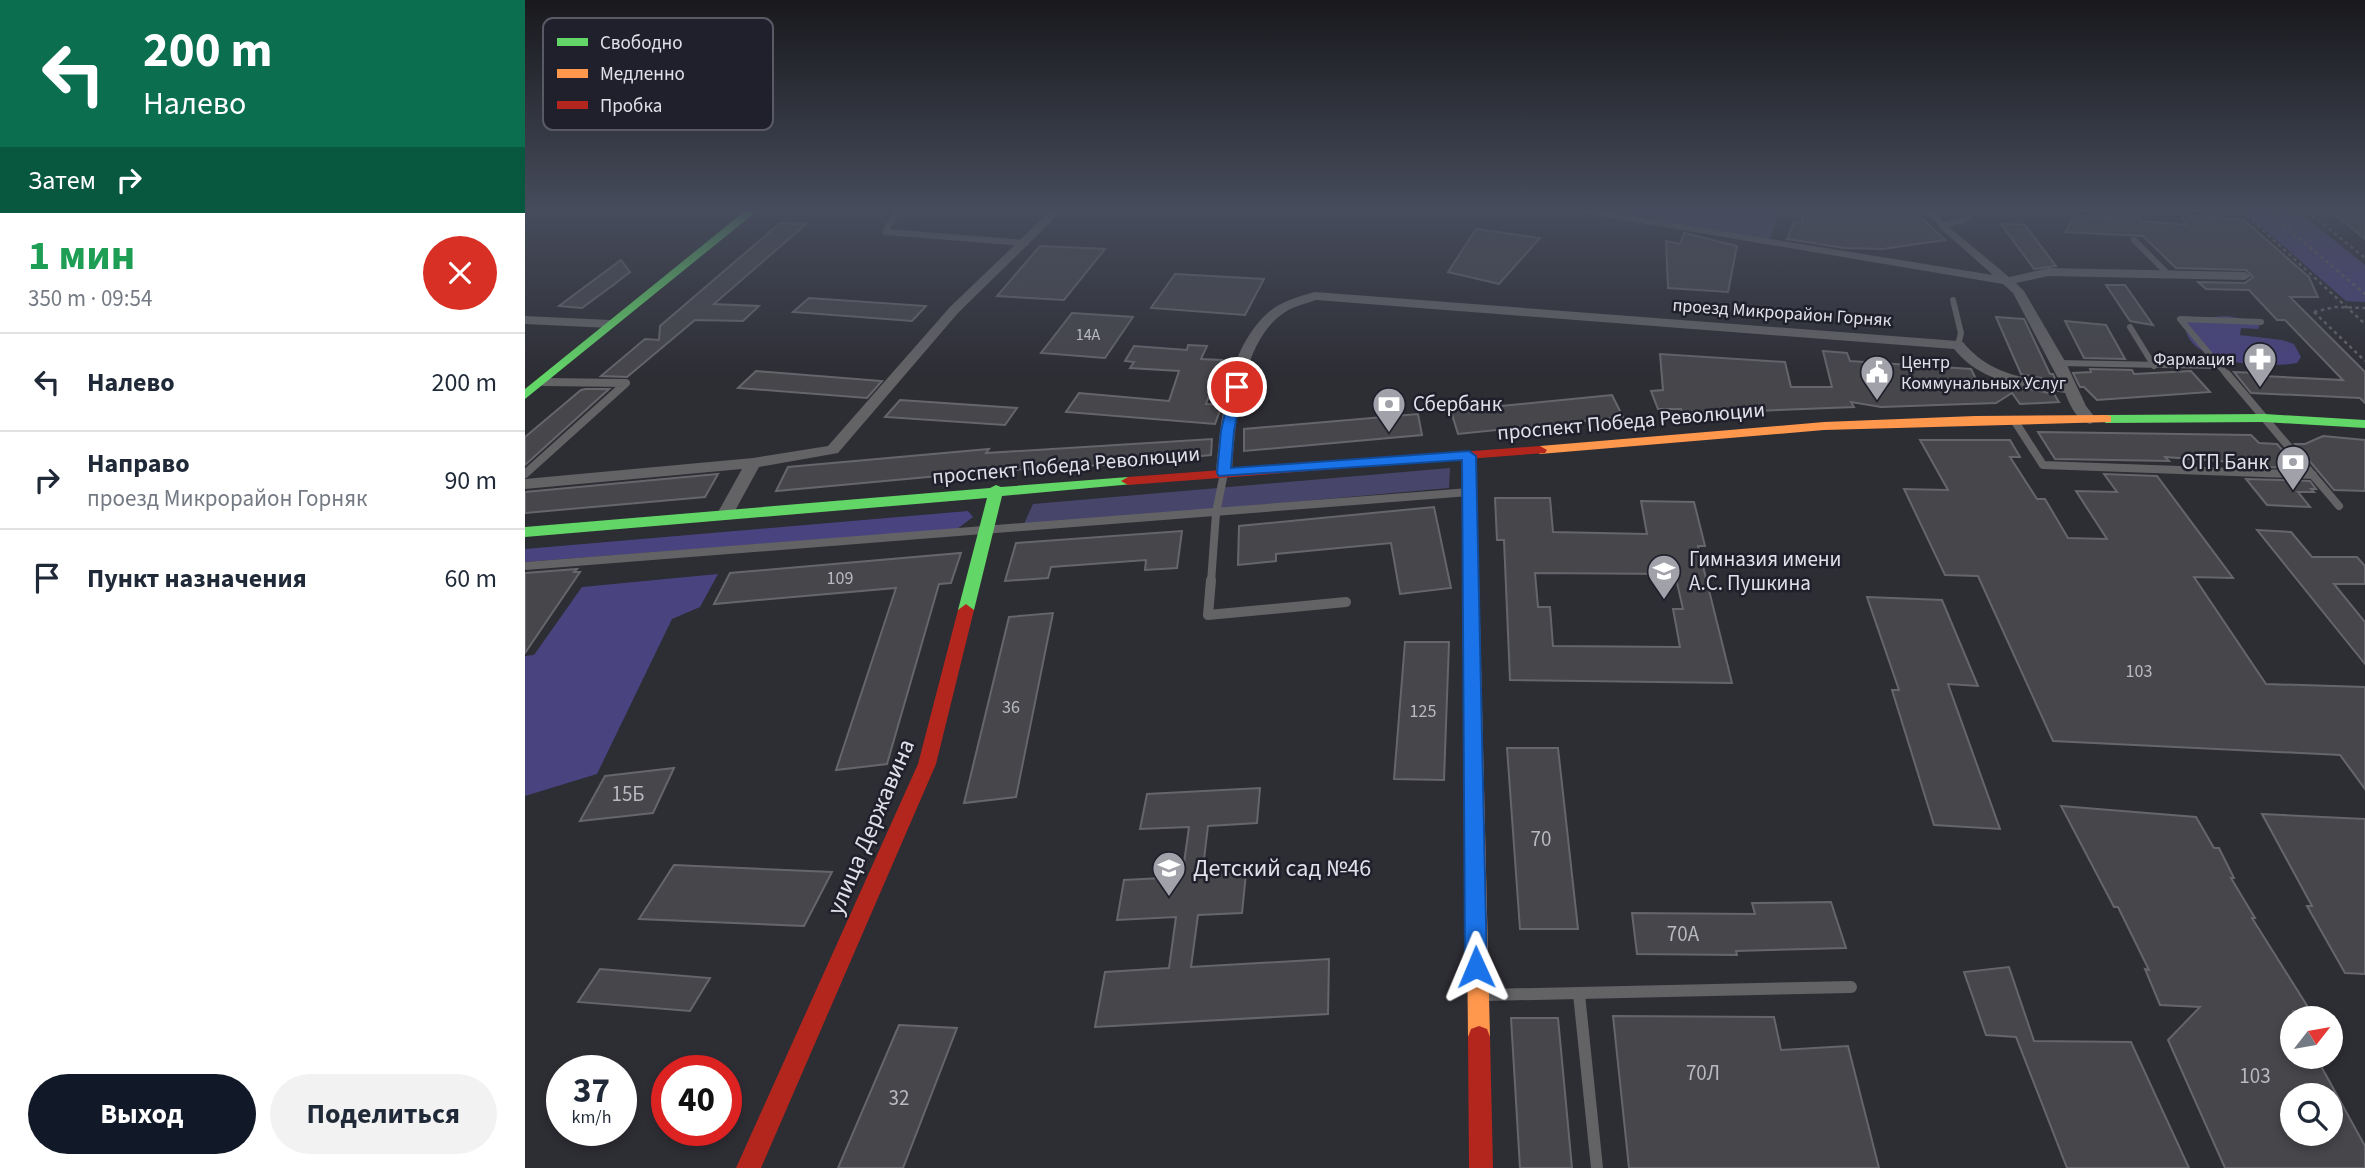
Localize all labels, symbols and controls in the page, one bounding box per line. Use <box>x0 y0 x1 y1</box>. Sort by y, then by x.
text: 200 m <box>143 16 272 86</box>
legend <box>543 18 773 130</box>
icon: left <box>28 28 119 119</box>
text: Свободно <box>600 30 683 57</box>
text: Медленно <box>600 61 685 88</box>
text: Налево <box>143 81 246 127</box>
text: Пробка <box>600 93 662 120</box>
icon: right <box>110 161 148 199</box>
text: Затем <box>28 162 96 199</box>
text: 1 мин <box>28 226 135 286</box>
button: close <box>423 236 497 310</box>
text: 350 m · 09:54 <box>28 282 152 315</box>
street label: проезд Микрорайон Горняк <box>1672 293 1892 333</box>
house number: 14А <box>1076 324 1101 346</box>
pharmacy icon: Фармация <box>2241 340 2279 389</box>
place label: Фармация <box>2153 347 2235 372</box>
place label: Центр Коммунальных Услуг <box>1901 350 2066 396</box>
public building icon: Центр Коммунальных Услуг <box>1858 353 1896 402</box>
pin <box>1207 357 1267 417</box>
icon: left <box>28 363 66 401</box>
text: Налево <box>87 364 175 401</box>
text: 200 m <box>431 364 497 401</box>
icon: arrive <box>1218 368 1256 406</box>
bank icon: Сбербанк <box>1370 385 1408 434</box>
place label: Сбербанк <box>1413 389 1503 419</box>
street label: проспект Победа Революции <box>1496 394 1766 448</box>
street label: проспект Победа Революции <box>931 438 1201 492</box>
bank icon: ОТП Банк <box>2274 443 2312 492</box>
text: Направо <box>87 445 190 482</box>
place label: ОТП Банк <box>2182 447 2270 477</box>
icon: right <box>28 461 66 499</box>
text: 90 m <box>444 462 497 499</box>
text: проезд Микрорайон Горняк <box>87 482 367 515</box>
place label: Гимназия имени А.С. Пушкина <box>1689 544 1841 598</box>
school or university icon: Гимназия имени А.С. Пушкина <box>1645 552 1683 601</box>
icon: arrive <box>28 559 66 597</box>
text: Пункт назначения <box>87 560 307 597</box>
text: 60 m <box>444 560 497 597</box>
house number: 109 <box>827 566 853 591</box>
house number: 103 <box>2126 659 2152 684</box>
house number: 36 <box>1002 695 1020 720</box>
house number: 125 <box>1410 699 1436 724</box>
street label: улица Державина <box>818 734 924 920</box>
house number: 15Б <box>611 779 645 809</box>
house number: 70 <box>1531 824 1551 854</box>
school or university icon: Детский сад №46 <box>1150 849 1188 898</box>
place label: Детский сад №46 <box>1193 851 1371 886</box>
house number: 70А <box>1667 919 1700 949</box>
position arrow <box>1439 930 1513 1004</box>
north arrow <box>2280 1006 2343 1069</box>
map controls <box>2280 1006 2343 1146</box>
speed limit sign: 40 <box>651 1055 742 1146</box>
house number: 70Л <box>1686 1058 1720 1088</box>
house number: 103 <box>2239 1061 2271 1091</box>
text: 37 <box>573 1066 610 1116</box>
button: Выход <box>28 1074 256 1154</box>
button: Поделиться <box>270 1074 497 1154</box>
house number: 32 <box>889 1083 909 1113</box>
button: search <box>2280 1083 2343 1146</box>
text: km/h <box>572 1105 611 1130</box>

